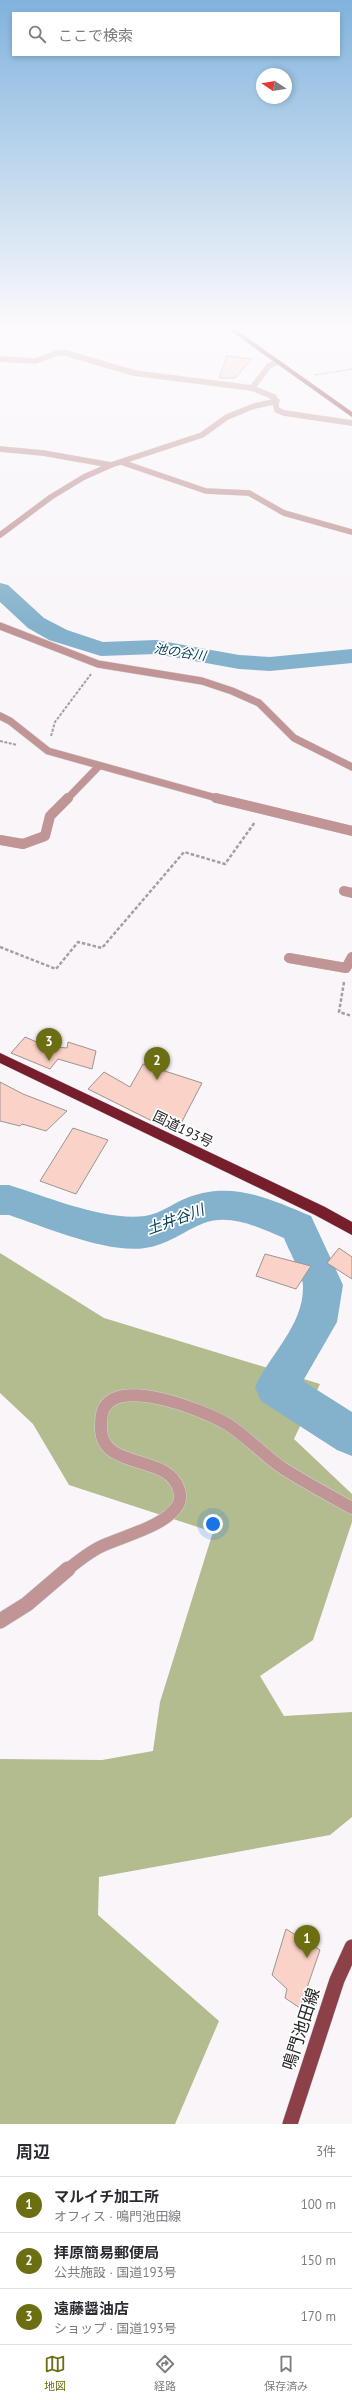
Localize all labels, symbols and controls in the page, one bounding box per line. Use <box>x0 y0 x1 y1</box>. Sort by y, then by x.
search box <box>12 12 340 56</box>
icon: search <box>26 23 48 45</box>
text: ここで検索 <box>58 26 133 45</box>
north arrow <box>256 68 292 104</box>
water label: 池の谷川 <box>153 640 209 665</box>
pin: 3 <box>36 1028 62 1061</box>
pin: 2 <box>144 1047 170 1080</box>
street label: 国道193号 <box>150 1107 216 1151</box>
water label: 土井谷川 <box>144 1199 208 1238</box>
your location <box>203 1514 223 1534</box>
pin: 1 <box>294 1925 320 1958</box>
street label: 鳴門池田線 <box>277 1985 325 2073</box>
text: 周辺 <box>16 2141 50 2163</box>
text: 3件 <box>316 2143 336 2160</box>
text: マルイチ加工所 <box>54 2187 159 2206</box>
text: 1 <box>25 2196 33 2213</box>
text: 100 m <box>301 2196 336 2213</box>
text: オフィス · 鳴門池田線 <box>54 2208 181 2225</box>
text: 拝原簡易郵便局 <box>54 2243 159 2262</box>
text: 2 <box>25 2252 33 2269</box>
text: 150 m <box>301 2252 336 2269</box>
text: 公共施設 · 国道193号 <box>54 2264 177 2281</box>
text: 遠藤醤油店 <box>54 2299 129 2318</box>
text: 3 <box>25 2308 33 2325</box>
text: 170 m <box>301 2308 336 2325</box>
text: ショップ · 国道193号 <box>54 2320 177 2337</box>
tab: 地図 <box>44 2353 66 2393</box>
tab: 経路 <box>154 2353 176 2393</box>
tab: 保存済み <box>264 2353 308 2393</box>

